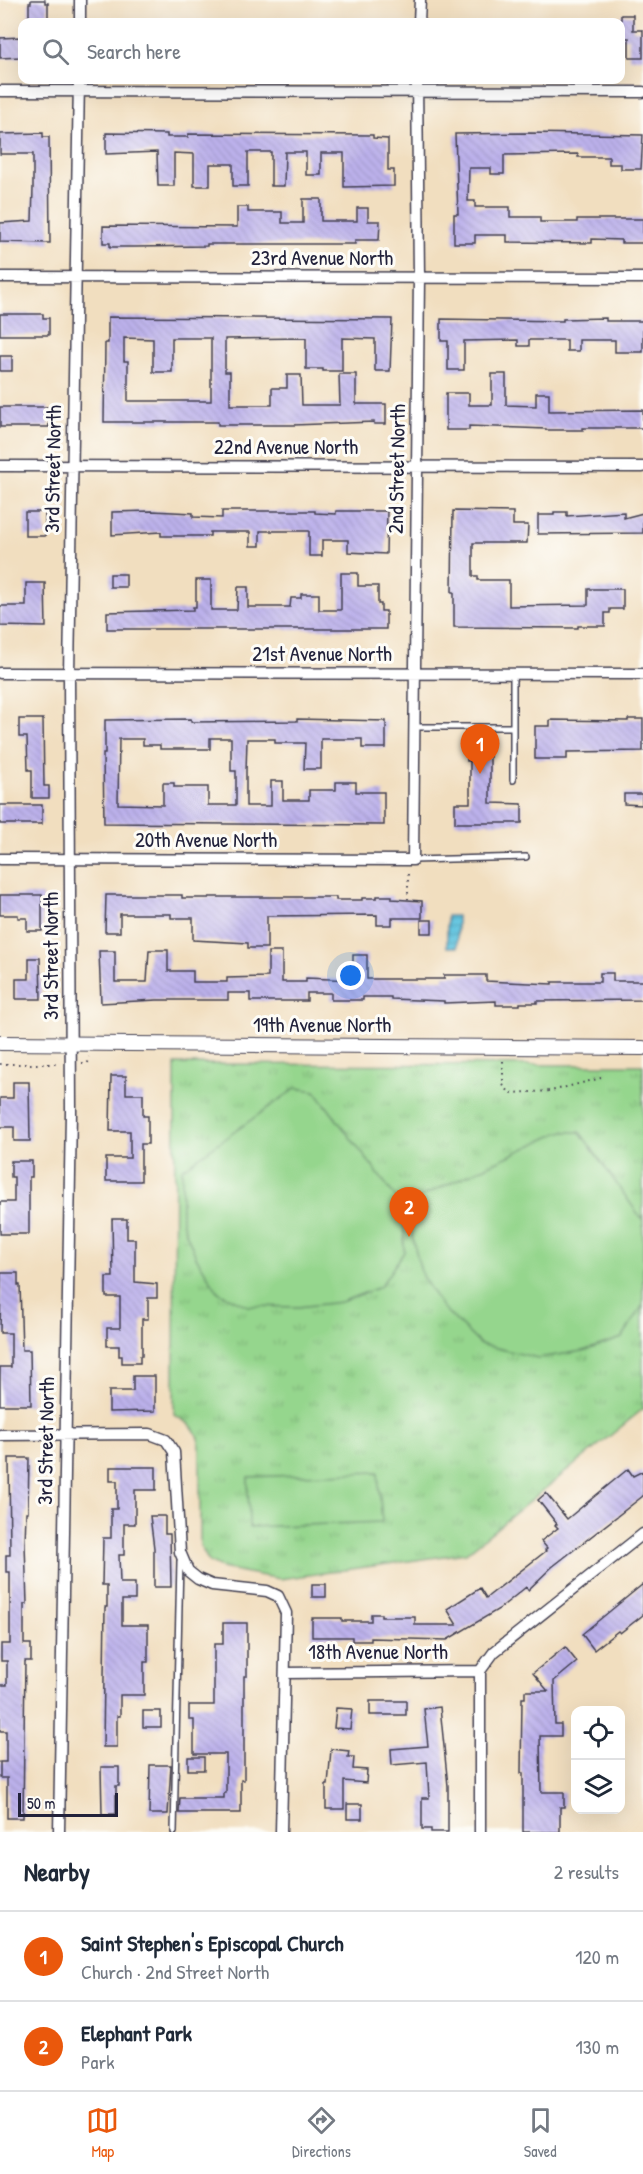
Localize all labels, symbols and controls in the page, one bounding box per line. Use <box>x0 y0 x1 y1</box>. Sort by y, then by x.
search box <box>18 18 625 84</box>
icon: search <box>39 35 72 68</box>
text: Search here <box>87 36 181 66</box>
street label: 23rd Avenue North <box>251 243 393 272</box>
street label: 2nd Street North <box>381 404 412 534</box>
street label: 3rd Street North <box>37 405 68 533</box>
street label: 22nd Avenue North <box>214 432 358 461</box>
street label: 21st Avenue North <box>252 639 392 668</box>
pin: 1 <box>460 724 500 774</box>
street label: 20th Avenue North <box>135 825 277 854</box>
street label: 3rd Street North <box>36 892 65 1020</box>
your location <box>336 961 365 990</box>
street label: 19th Avenue North <box>253 1010 391 1039</box>
pin: 2 <box>390 1188 428 1237</box>
street label: 3rd Street North <box>30 1377 61 1505</box>
street label: 18th Avenue North <box>308 1637 448 1666</box>
map controls <box>571 1706 625 1814</box>
button: locate <box>571 1706 625 1760</box>
button: layers <box>571 1760 625 1814</box>
scale bar <box>18 1790 118 1818</box>
text: 50 m <box>27 1792 56 1814</box>
text: Nearby <box>24 1854 90 1889</box>
text: 2 results <box>554 1858 619 1885</box>
text: Saint Stephen's Episcopal Church <box>81 1928 343 1958</box>
text: 1 <box>40 1943 47 1970</box>
text: 120 m <box>575 1943 619 1970</box>
text: Church · 2nd Street North <box>81 1958 269 1985</box>
text: Elephant Park <box>81 2018 192 2048</box>
text: 2 <box>39 2033 48 2060</box>
text: 130 m <box>576 2033 619 2060</box>
text: Park <box>81 2048 114 2075</box>
tab: Map <box>86 2104 119 2162</box>
tab: Directions <box>292 2104 351 2162</box>
tab: Saved <box>524 2104 557 2162</box>

